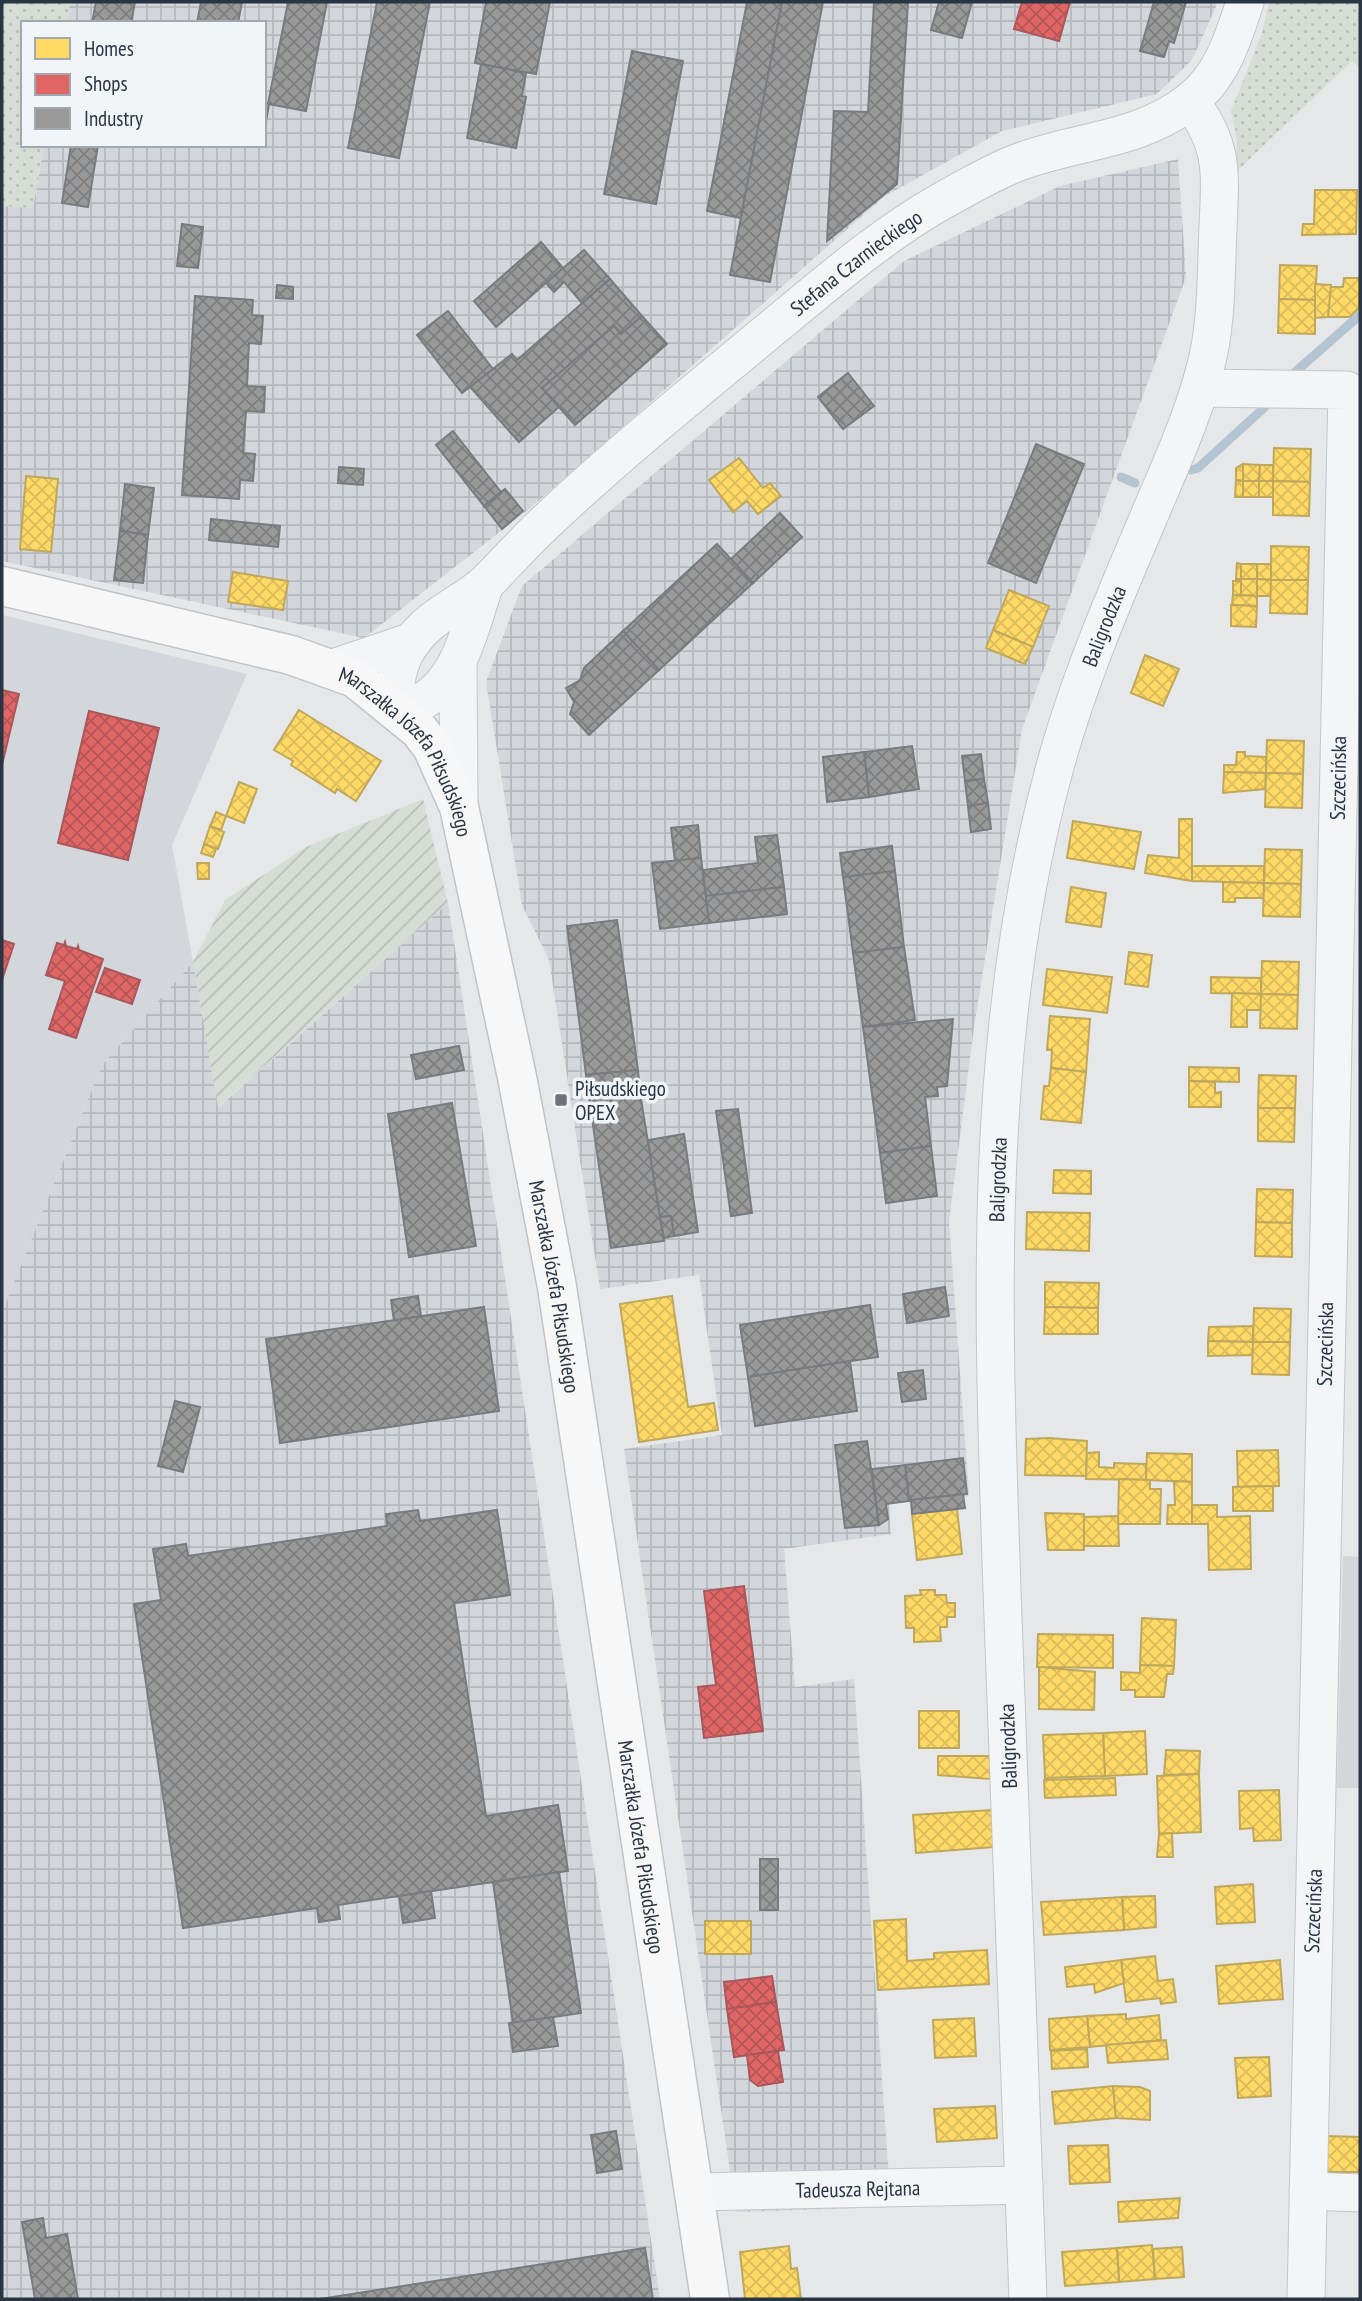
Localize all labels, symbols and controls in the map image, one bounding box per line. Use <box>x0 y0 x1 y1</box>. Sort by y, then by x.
legend <box>21 21 266 147</box>
text: Homes <box>84 35 134 62</box>
text: Shops <box>84 70 128 97</box>
text: Industry <box>84 105 143 132</box>
street label: Stefana Czarnieckiego <box>784 203 927 321</box>
street label: Baligrodzka <box>1075 581 1132 670</box>
street label: Marszałka Józefa Piłsudskiego <box>335 660 478 839</box>
street label: Szczecińska <box>1324 736 1352 820</box>
place label: Piłsudskiego OPEX <box>575 1075 666 1126</box>
marker: Piłsudskiego OPEX <box>553 1092 569 1108</box>
street label: Baligrodzka <box>982 1136 1012 1222</box>
street label: Marszałka Józefa Piłsudskiego <box>523 1178 586 1395</box>
street label: Szczecińska <box>1311 1302 1339 1386</box>
street label: Baligrodzka <box>993 1703 1023 1789</box>
street label: Marszałka Józefa Piłsudskiego <box>612 1738 671 1955</box>
street label: Szczecińska <box>1298 1868 1328 1954</box>
street label: Tadeusza Rejtana <box>795 2174 921 2203</box>

